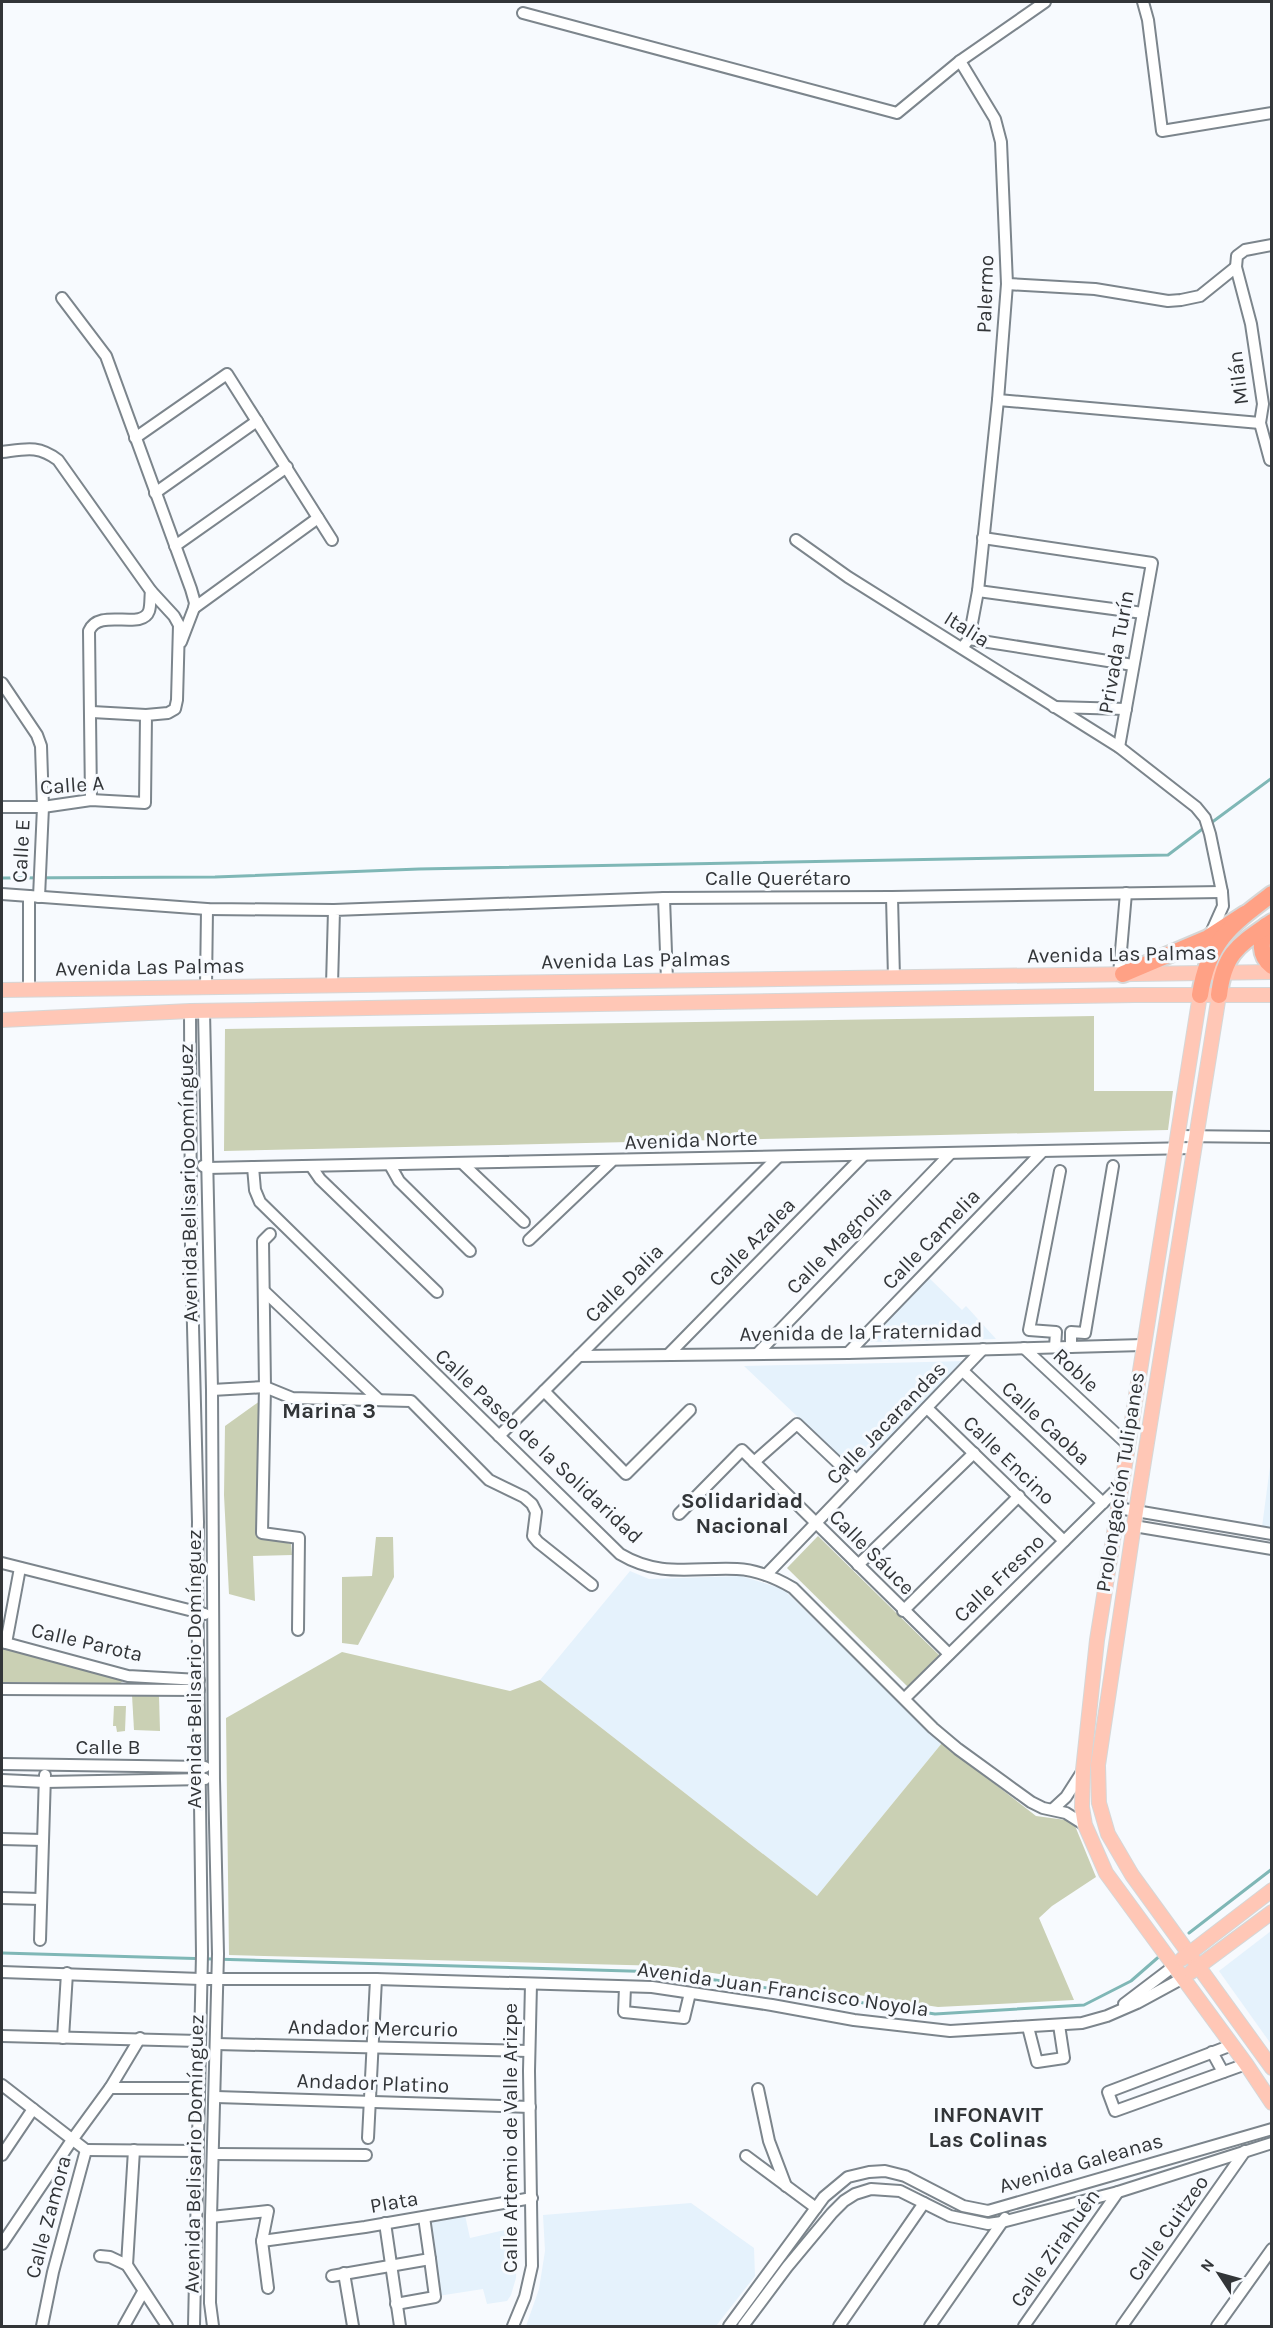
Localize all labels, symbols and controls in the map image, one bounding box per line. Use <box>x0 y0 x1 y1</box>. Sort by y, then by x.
street label: Palermo <box>972 254 998 334</box>
street label: Milán <box>1223 350 1253 406</box>
street label: Privada Turín <box>1093 588 1139 716</box>
street label: Italia <box>940 606 994 652</box>
street label: Calle A <box>39 771 105 799</box>
street label: Calle E <box>7 819 35 883</box>
street label: Calle Querétaro <box>705 866 851 890</box>
street label: Avenida Las Palmas <box>1027 940 1217 968</box>
street label: Avenida Las Palmas <box>541 946 731 974</box>
street label: Avenida Las Palmas <box>55 953 245 981</box>
street label: Avenida Belisario Domínguez <box>174 1043 202 1323</box>
street label: Avenida Norte <box>624 1126 758 1154</box>
street label: Calle Magnolia <box>781 1181 897 1299</box>
street label: Calle Camelia <box>877 1184 985 1294</box>
street label: Calle Azalea <box>704 1193 800 1291</box>
street label: Calle Dalia <box>580 1239 668 1327</box>
street label: Avenida de la Fraternidad <box>739 1318 983 1346</box>
street label: Roble <box>1048 1343 1104 1397</box>
street label: Calle Paseo de la Solidaridad <box>430 1344 648 1548</box>
street label: Calle Jacarandas <box>821 1357 951 1489</box>
street label: Prolongación Tulipanes <box>1091 1370 1149 1594</box>
street label: Calle Caoba <box>997 1376 1095 1470</box>
district label: Marina 3 <box>282 1398 376 1424</box>
street label: Calle Encino <box>958 1410 1060 1510</box>
district label: Solidaridad Nacional <box>681 1488 803 1539</box>
street label: Calle Sáuce <box>824 1504 920 1600</box>
street label: Calle Fresno <box>949 1529 1049 1627</box>
street label: Avenida Belisario Domínguez <box>182 1530 206 1808</box>
street label: Calle Parota <box>29 1618 145 1666</box>
street label: Calle B <box>75 1735 141 1759</box>
street label: Avenida Juan Francisco Noyola <box>636 1957 930 2021</box>
street label: Calle Artemio de Valle Arizpe <box>498 2003 522 2273</box>
street label: Avenida Belisario Domínguez <box>180 2014 208 2294</box>
street label: Andador Mercurio <box>288 2015 458 2041</box>
street label: Andador Platino <box>296 2068 450 2098</box>
district label: INFONAVIT Las Colinas <box>928 2102 1048 2153</box>
street label: Avenida Galeanas <box>996 2128 1166 2198</box>
street label: Calle Zamora <box>20 2153 76 2281</box>
street label: Calle Cuitzeo <box>1123 2170 1213 2286</box>
street label: Calle Zirahuén <box>1005 2184 1105 2312</box>
street label: Plata <box>368 2186 420 2218</box>
north arrow <box>1189 2244 1249 2304</box>
text: N <box>1196 2255 1218 2276</box>

